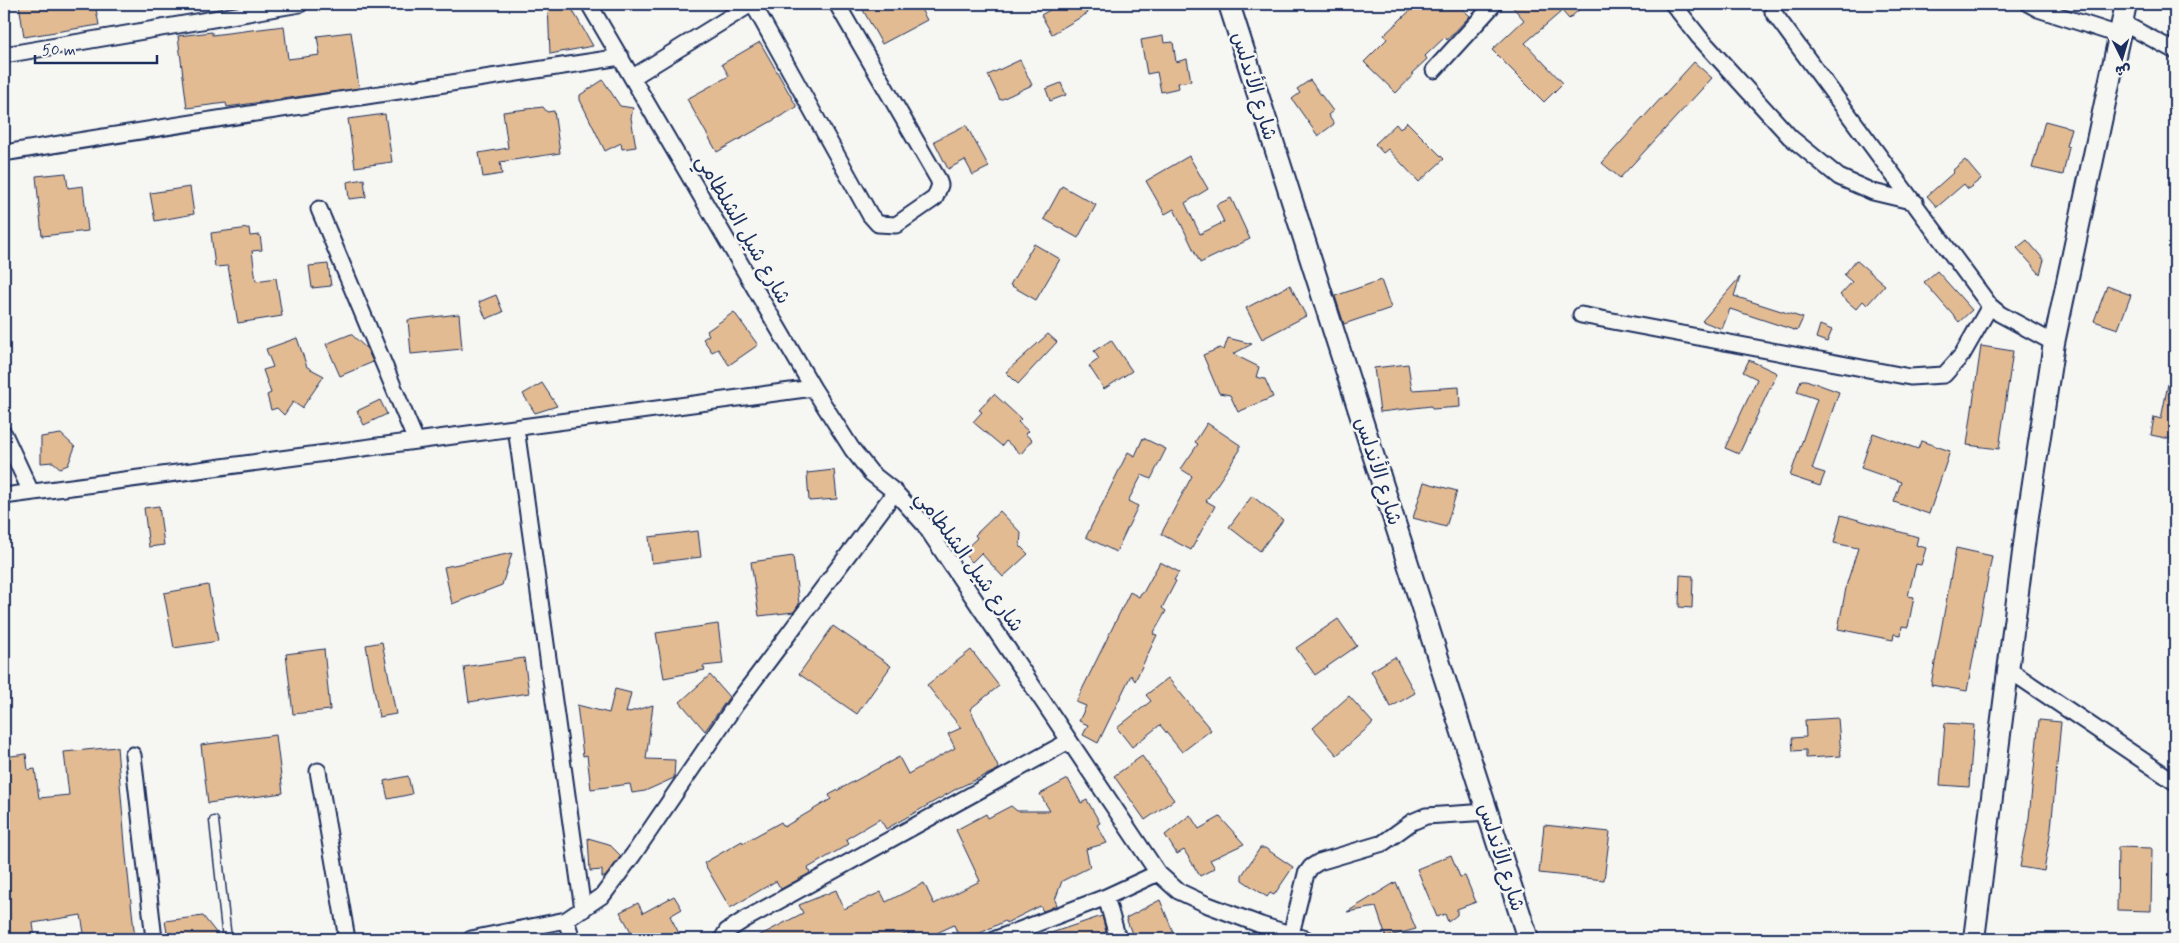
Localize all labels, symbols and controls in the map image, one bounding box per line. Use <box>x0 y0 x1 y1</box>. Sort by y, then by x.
street label: شارع الأندلس <box>1224 29 1284 144</box>
scale bar <box>35 32 158 64</box>
north arrow <box>2096 32 2146 82</box>
text: 50 m <box>42 41 76 61</box>
text: ش <box>2115 60 2132 80</box>
street label: شارع شيل الشلطامي <box>686 150 796 311</box>
street label: شارع الأندلس <box>1347 414 1409 529</box>
street label: شارع شيل الشلطامي <box>906 486 1029 640</box>
street label: شارع الأندلس <box>1470 800 1532 915</box>

